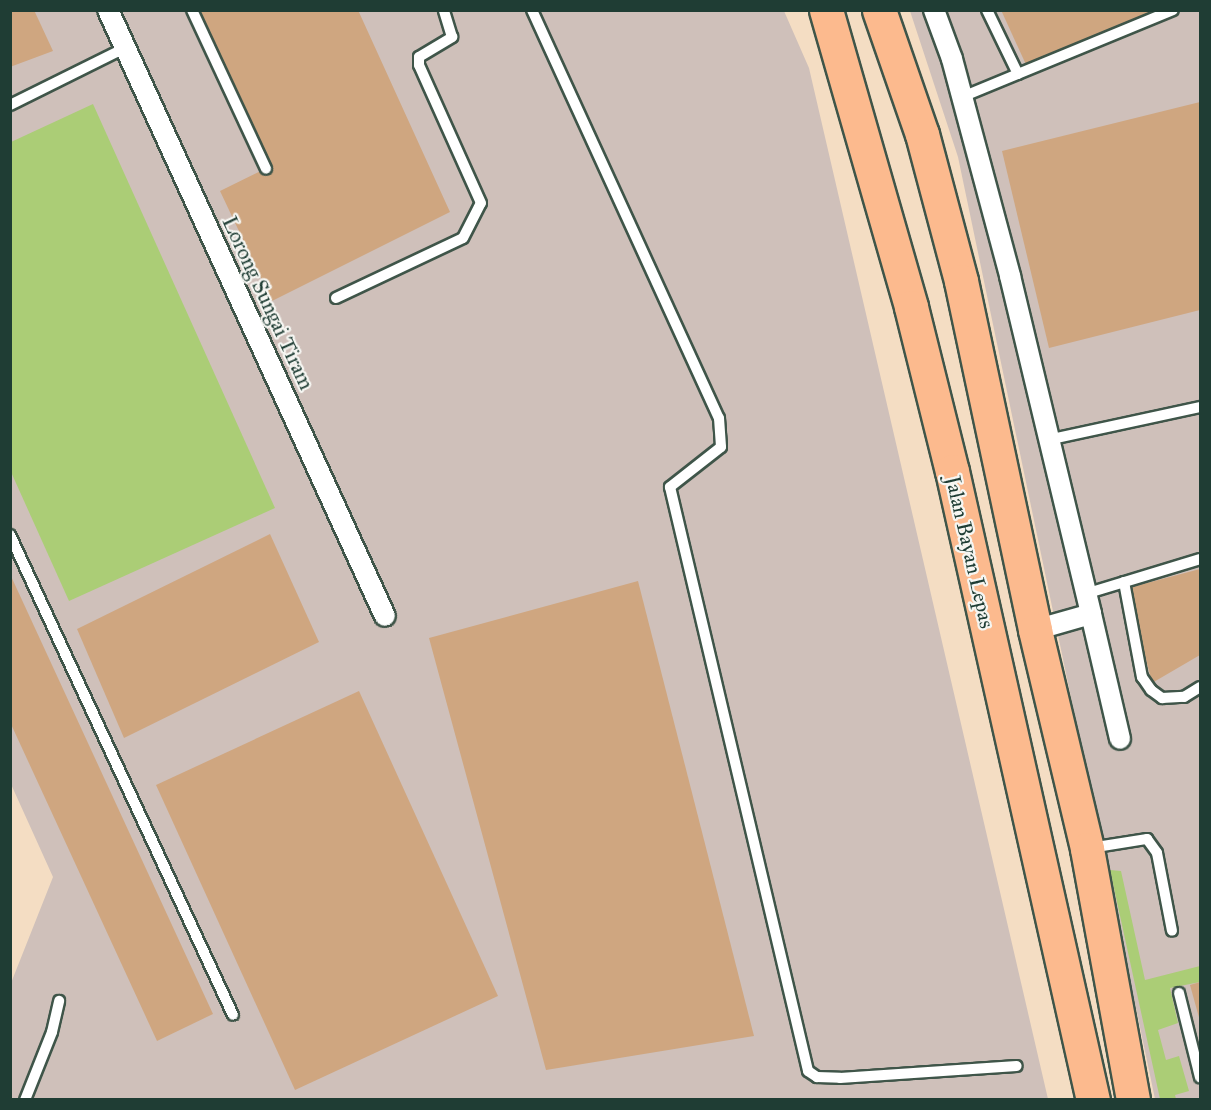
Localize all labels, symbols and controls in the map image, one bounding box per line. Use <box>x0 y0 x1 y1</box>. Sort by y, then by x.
street label: Lorong Sungai Tiram <box>217 212 319 394</box>
street label: Jalan Bayan Lepas <box>940 473 1000 631</box>

